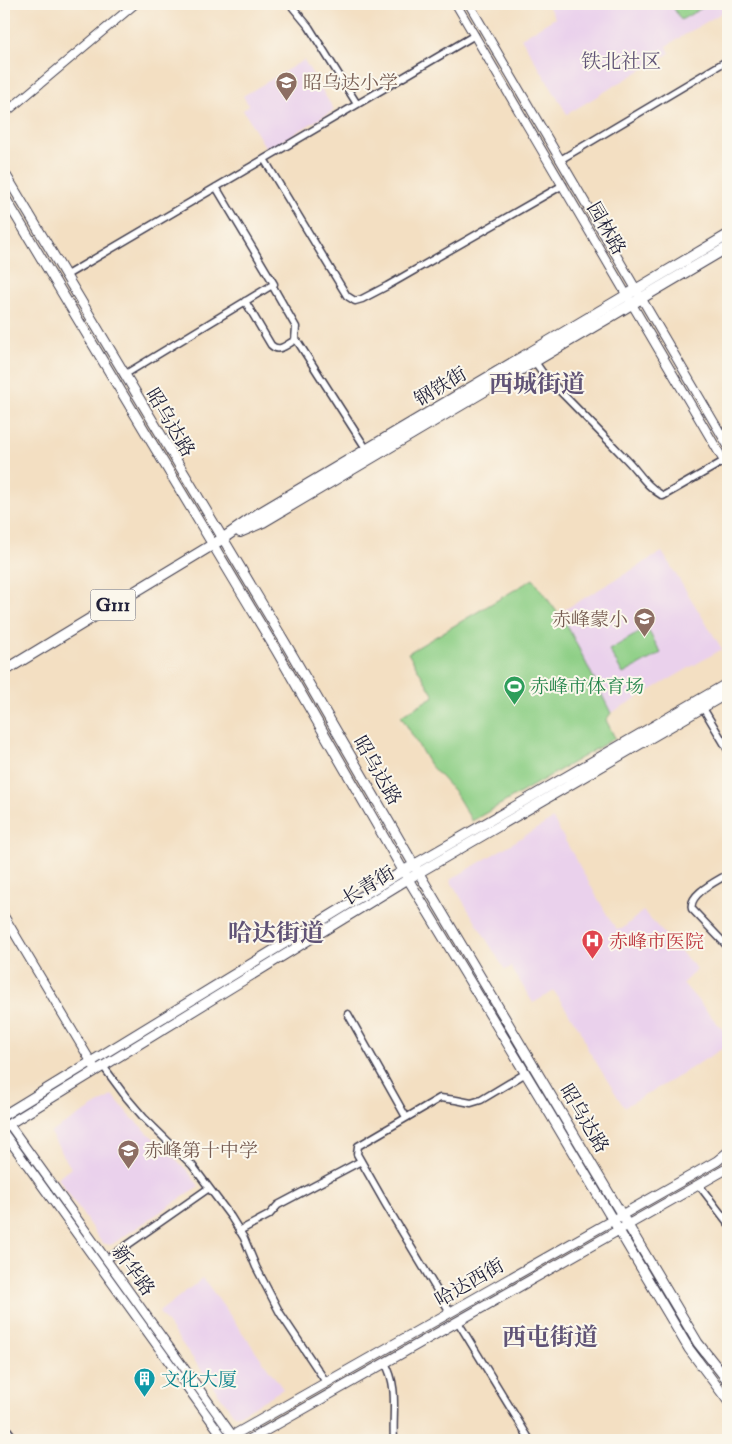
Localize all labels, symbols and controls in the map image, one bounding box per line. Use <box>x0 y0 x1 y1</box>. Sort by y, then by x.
district label: 铁北社区 <box>581 49 661 74</box>
school or university icon: 昭乌达小学 <box>275 70 299 101</box>
place label: 昭乌达小学 <box>303 71 398 95</box>
street label: 园林路 <box>581 198 631 259</box>
street label: 钢铁街 <box>410 362 471 412</box>
district label: 西城街道 <box>489 369 585 400</box>
street label: 昭乌达路 <box>140 384 200 461</box>
road number: G111 <box>90 590 136 620</box>
school or university icon: 赤峰蒙小 <box>632 607 656 638</box>
place label: 赤峰蒙小 <box>552 608 628 632</box>
sports icon: 赤峰市体育场 <box>502 674 526 705</box>
place label: 赤峰市体育场 <box>530 675 644 699</box>
street label: 昭乌达路 <box>348 732 407 809</box>
street label: 长青街 <box>338 861 399 911</box>
district label: 哈达街道 <box>228 918 324 949</box>
hospital icon: 赤峰市医院 <box>581 929 605 960</box>
place label: 赤峰市医院 <box>609 930 704 954</box>
street label: 昭乌达路 <box>554 1080 614 1157</box>
school or university icon: 赤峰第十中学 <box>116 1138 140 1169</box>
place label: 赤峰第十中学 <box>144 1139 258 1163</box>
street label: 新华路 <box>107 1240 160 1301</box>
street label: 哈达西街 <box>431 1253 508 1312</box>
district label: 西屯街道 <box>502 1322 598 1353</box>
building icon: 文化大厦 <box>133 1367 157 1398</box>
place label: 文化大厦 <box>161 1368 237 1392</box>

